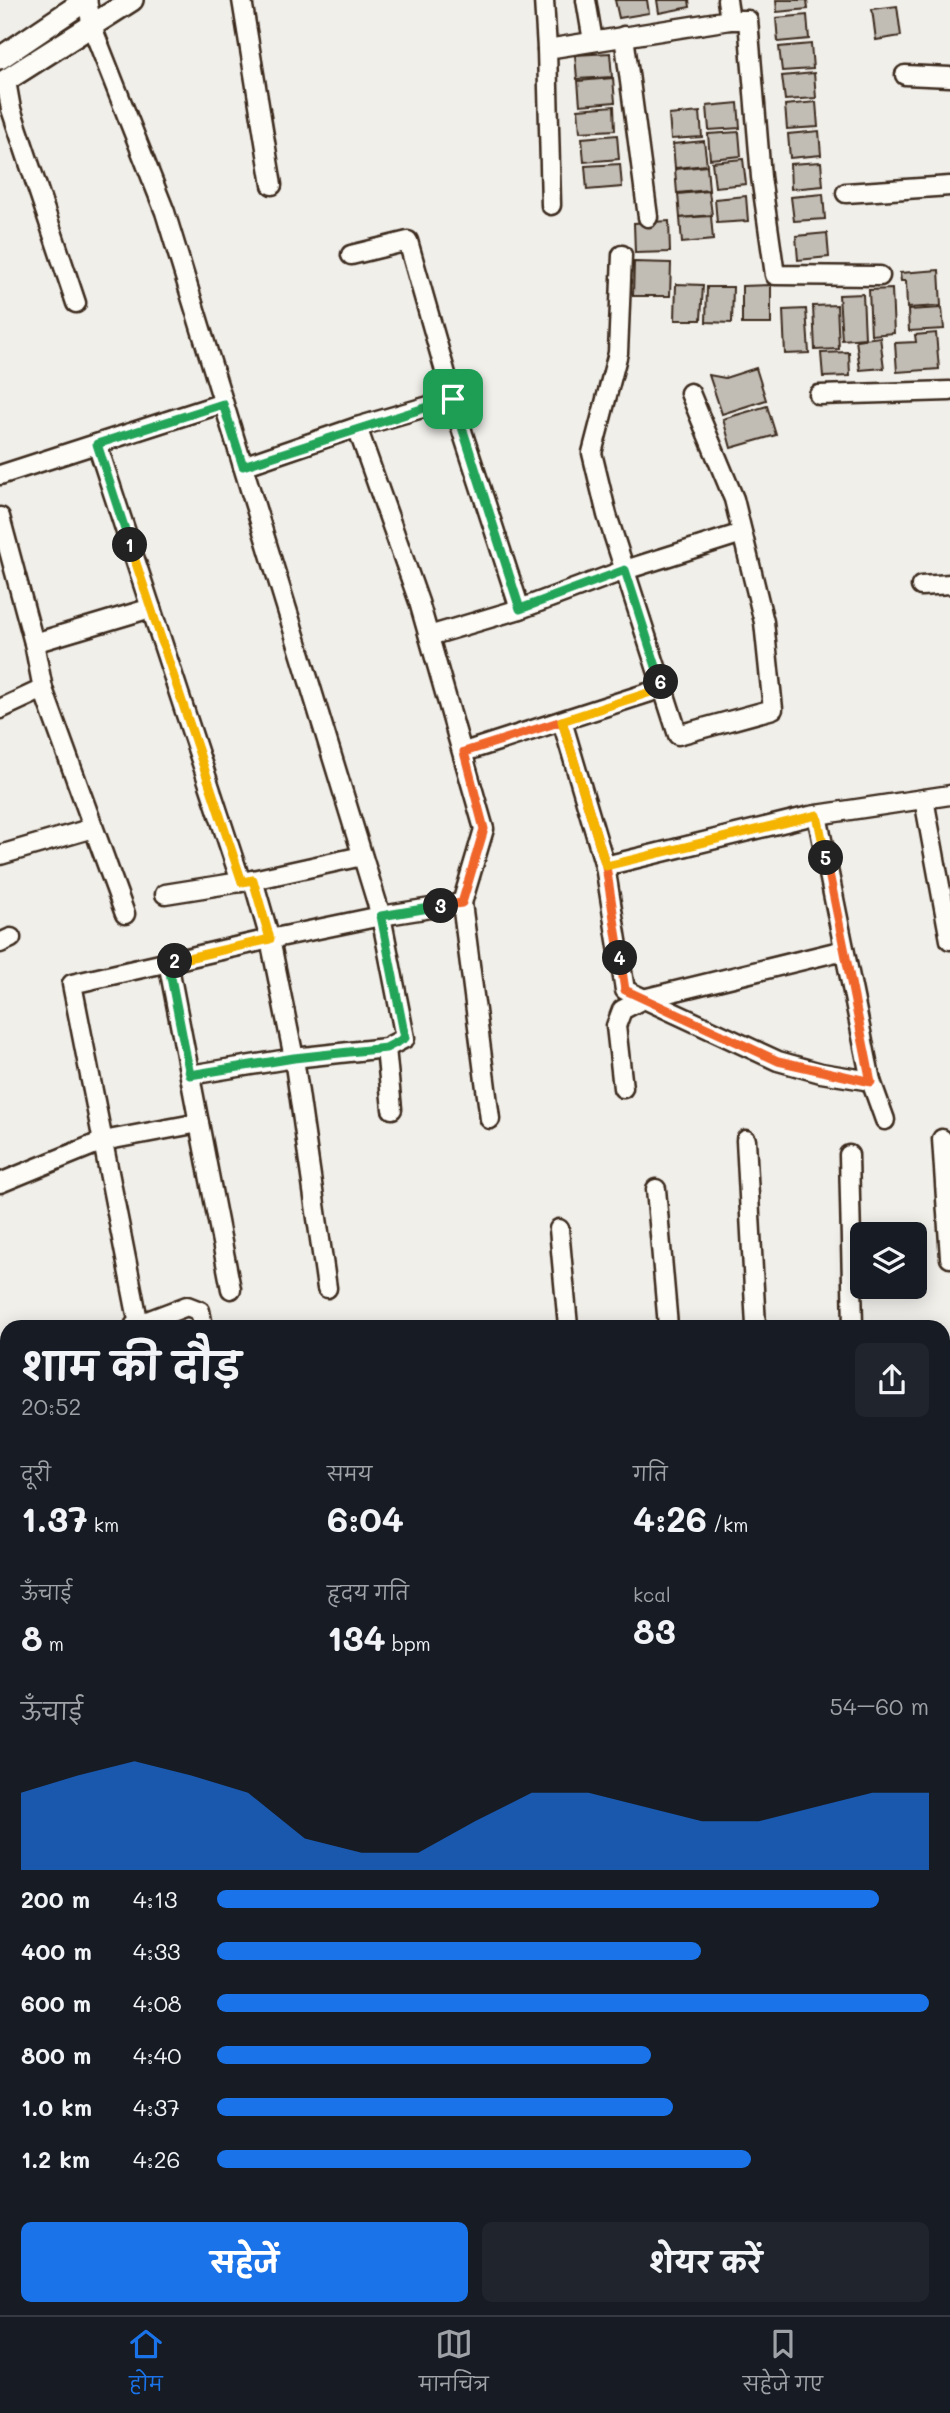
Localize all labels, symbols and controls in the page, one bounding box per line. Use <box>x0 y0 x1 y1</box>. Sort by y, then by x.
pin <box>423 369 483 429</box>
icon: arrive <box>434 380 472 418</box>
pin: 1 <box>113 528 148 562</box>
text: 1 <box>125 532 134 557</box>
pin: 6 <box>644 664 678 700</box>
text: 6 <box>655 669 666 694</box>
pin: 5 <box>808 840 844 876</box>
text: 5 <box>820 845 831 870</box>
pin: 3 <box>424 888 458 923</box>
text: 3 <box>435 893 446 918</box>
pin: 4 <box>602 940 638 976</box>
pin: 2 <box>158 944 192 978</box>
text: 4 <box>613 945 626 970</box>
text: 2 <box>169 948 180 973</box>
map controls <box>850 1222 927 1299</box>
button: layers <box>850 1222 927 1299</box>
text: शाम की दौड़ <box>21 1340 241 1390</box>
button: share <box>855 1343 929 1417</box>
text: 20:52 <box>21 1391 81 1421</box>
text: दूरी <box>21 1461 51 1486</box>
text: समय <box>327 1461 372 1486</box>
text: गति <box>633 1461 668 1486</box>
text: 1.37 <box>21 1495 88 1541</box>
text: 6:04 <box>327 1495 404 1541</box>
text: 4:26 <box>633 1495 707 1541</box>
text: km <box>88 1512 119 1537</box>
text: /km <box>707 1512 748 1537</box>
text: ऊँचाई <box>21 1580 72 1605</box>
text: हृदय गति <box>327 1580 409 1605</box>
text: kcal <box>633 1582 671 1607</box>
text: 83 <box>633 1607 676 1653</box>
text: 8 <box>21 1614 43 1660</box>
text: 134 <box>327 1614 386 1660</box>
text: m <box>43 1631 64 1656</box>
text: bpm <box>386 1631 431 1656</box>
text: 54–60 m <box>829 1691 929 1721</box>
text: ऊँचाई <box>21 1696 83 1726</box>
text: 200 m <box>21 1884 90 1914</box>
text: 4:13 <box>133 1884 177 1914</box>
text: 400 m <box>21 1936 92 1966</box>
text: 4:33 <box>133 1936 181 1966</box>
text: 600 m <box>21 1988 91 2018</box>
text: 4:08 <box>133 1988 182 2018</box>
text: 800 m <box>21 2040 91 2070</box>
text: 4:40 <box>133 2040 181 2070</box>
text: 1.0 km <box>21 2092 92 2122</box>
text: 4:37 <box>133 2092 180 2122</box>
text: 1.2 km <box>21 2144 90 2174</box>
text: 4:26 <box>133 2144 180 2174</box>
button: सहेजें <box>21 2222 468 2302</box>
button: शेयर करें <box>482 2222 929 2302</box>
tab: होम <box>127 2325 165 2405</box>
tab: मानचित्र <box>419 2325 489 2405</box>
tab: सहेजे गए <box>743 2325 823 2405</box>

